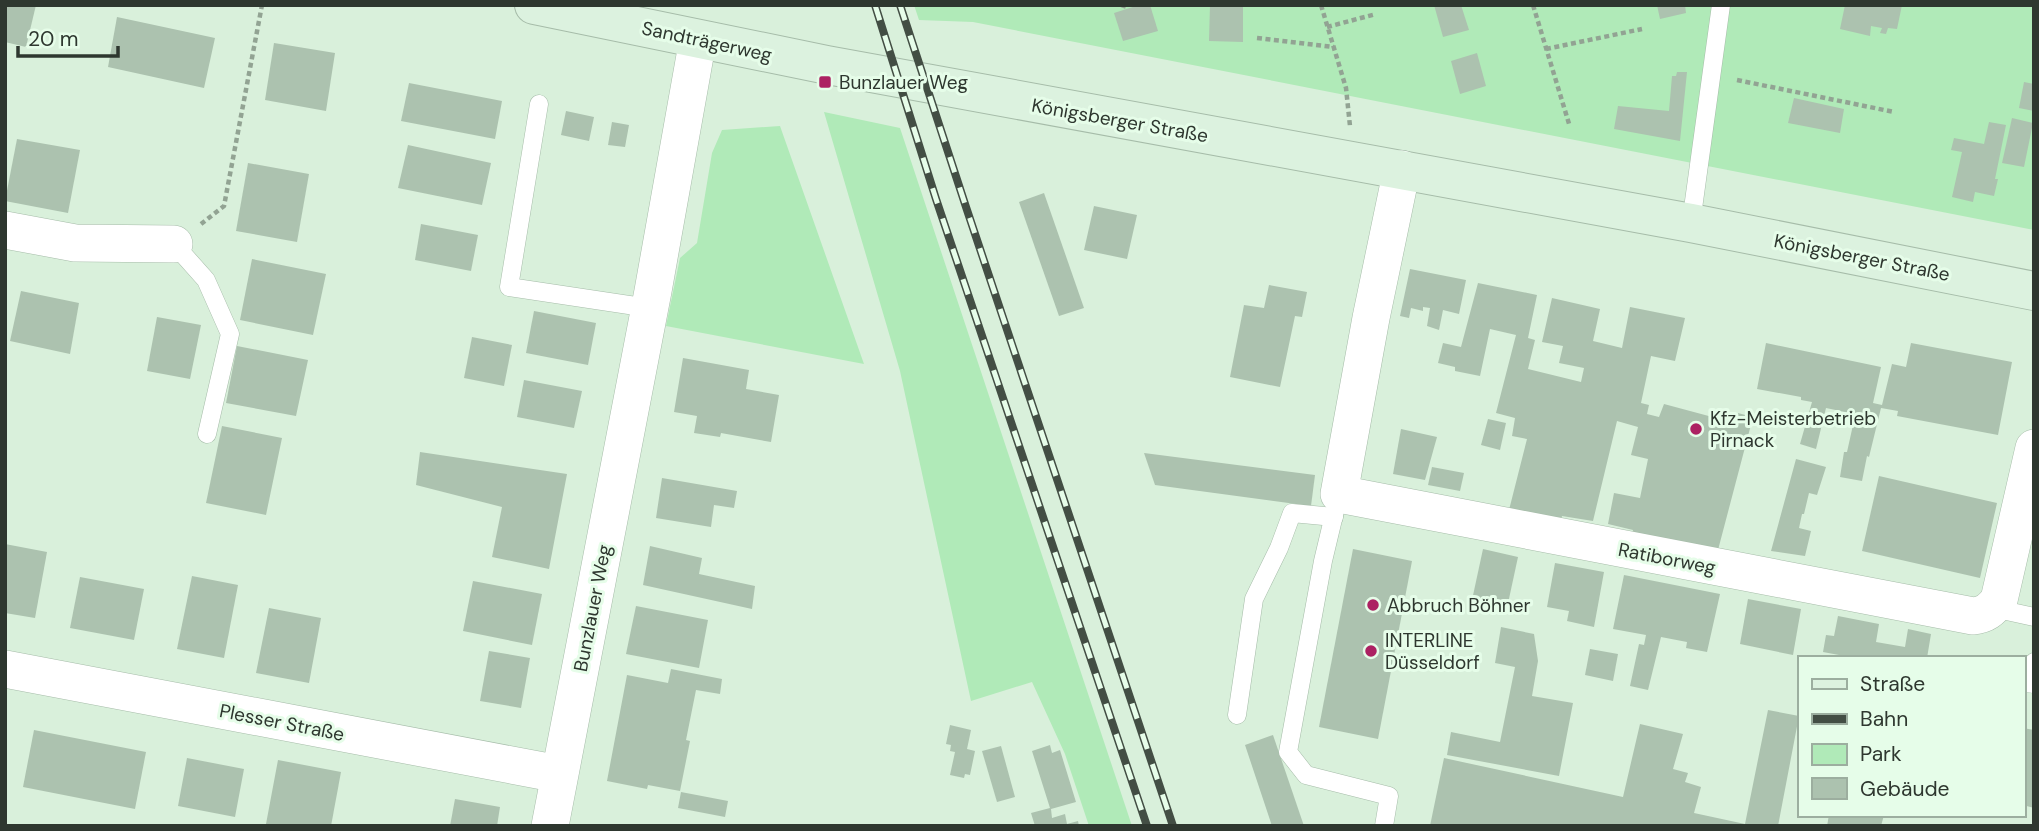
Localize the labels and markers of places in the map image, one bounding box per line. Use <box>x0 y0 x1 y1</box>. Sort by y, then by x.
place label: Bunzlauer Weg <box>839 70 968 95</box>
marker: Bunzlauer Weg <box>817 74 833 90</box>
place label: Kfz-Meisterbetrieb Pirnack <box>1710 406 1876 453</box>
marker: Kfz-Meisterbetrieb Pirnack <box>1688 421 1704 437</box>
place label: Abbruch Böhner <box>1387 593 1531 618</box>
marker: Abbruch Böhner <box>1365 597 1381 613</box>
place label: INTERLINE Düsseldorf <box>1385 628 1480 675</box>
marker: INTERLINE Düsseldorf <box>1363 643 1379 659</box>

